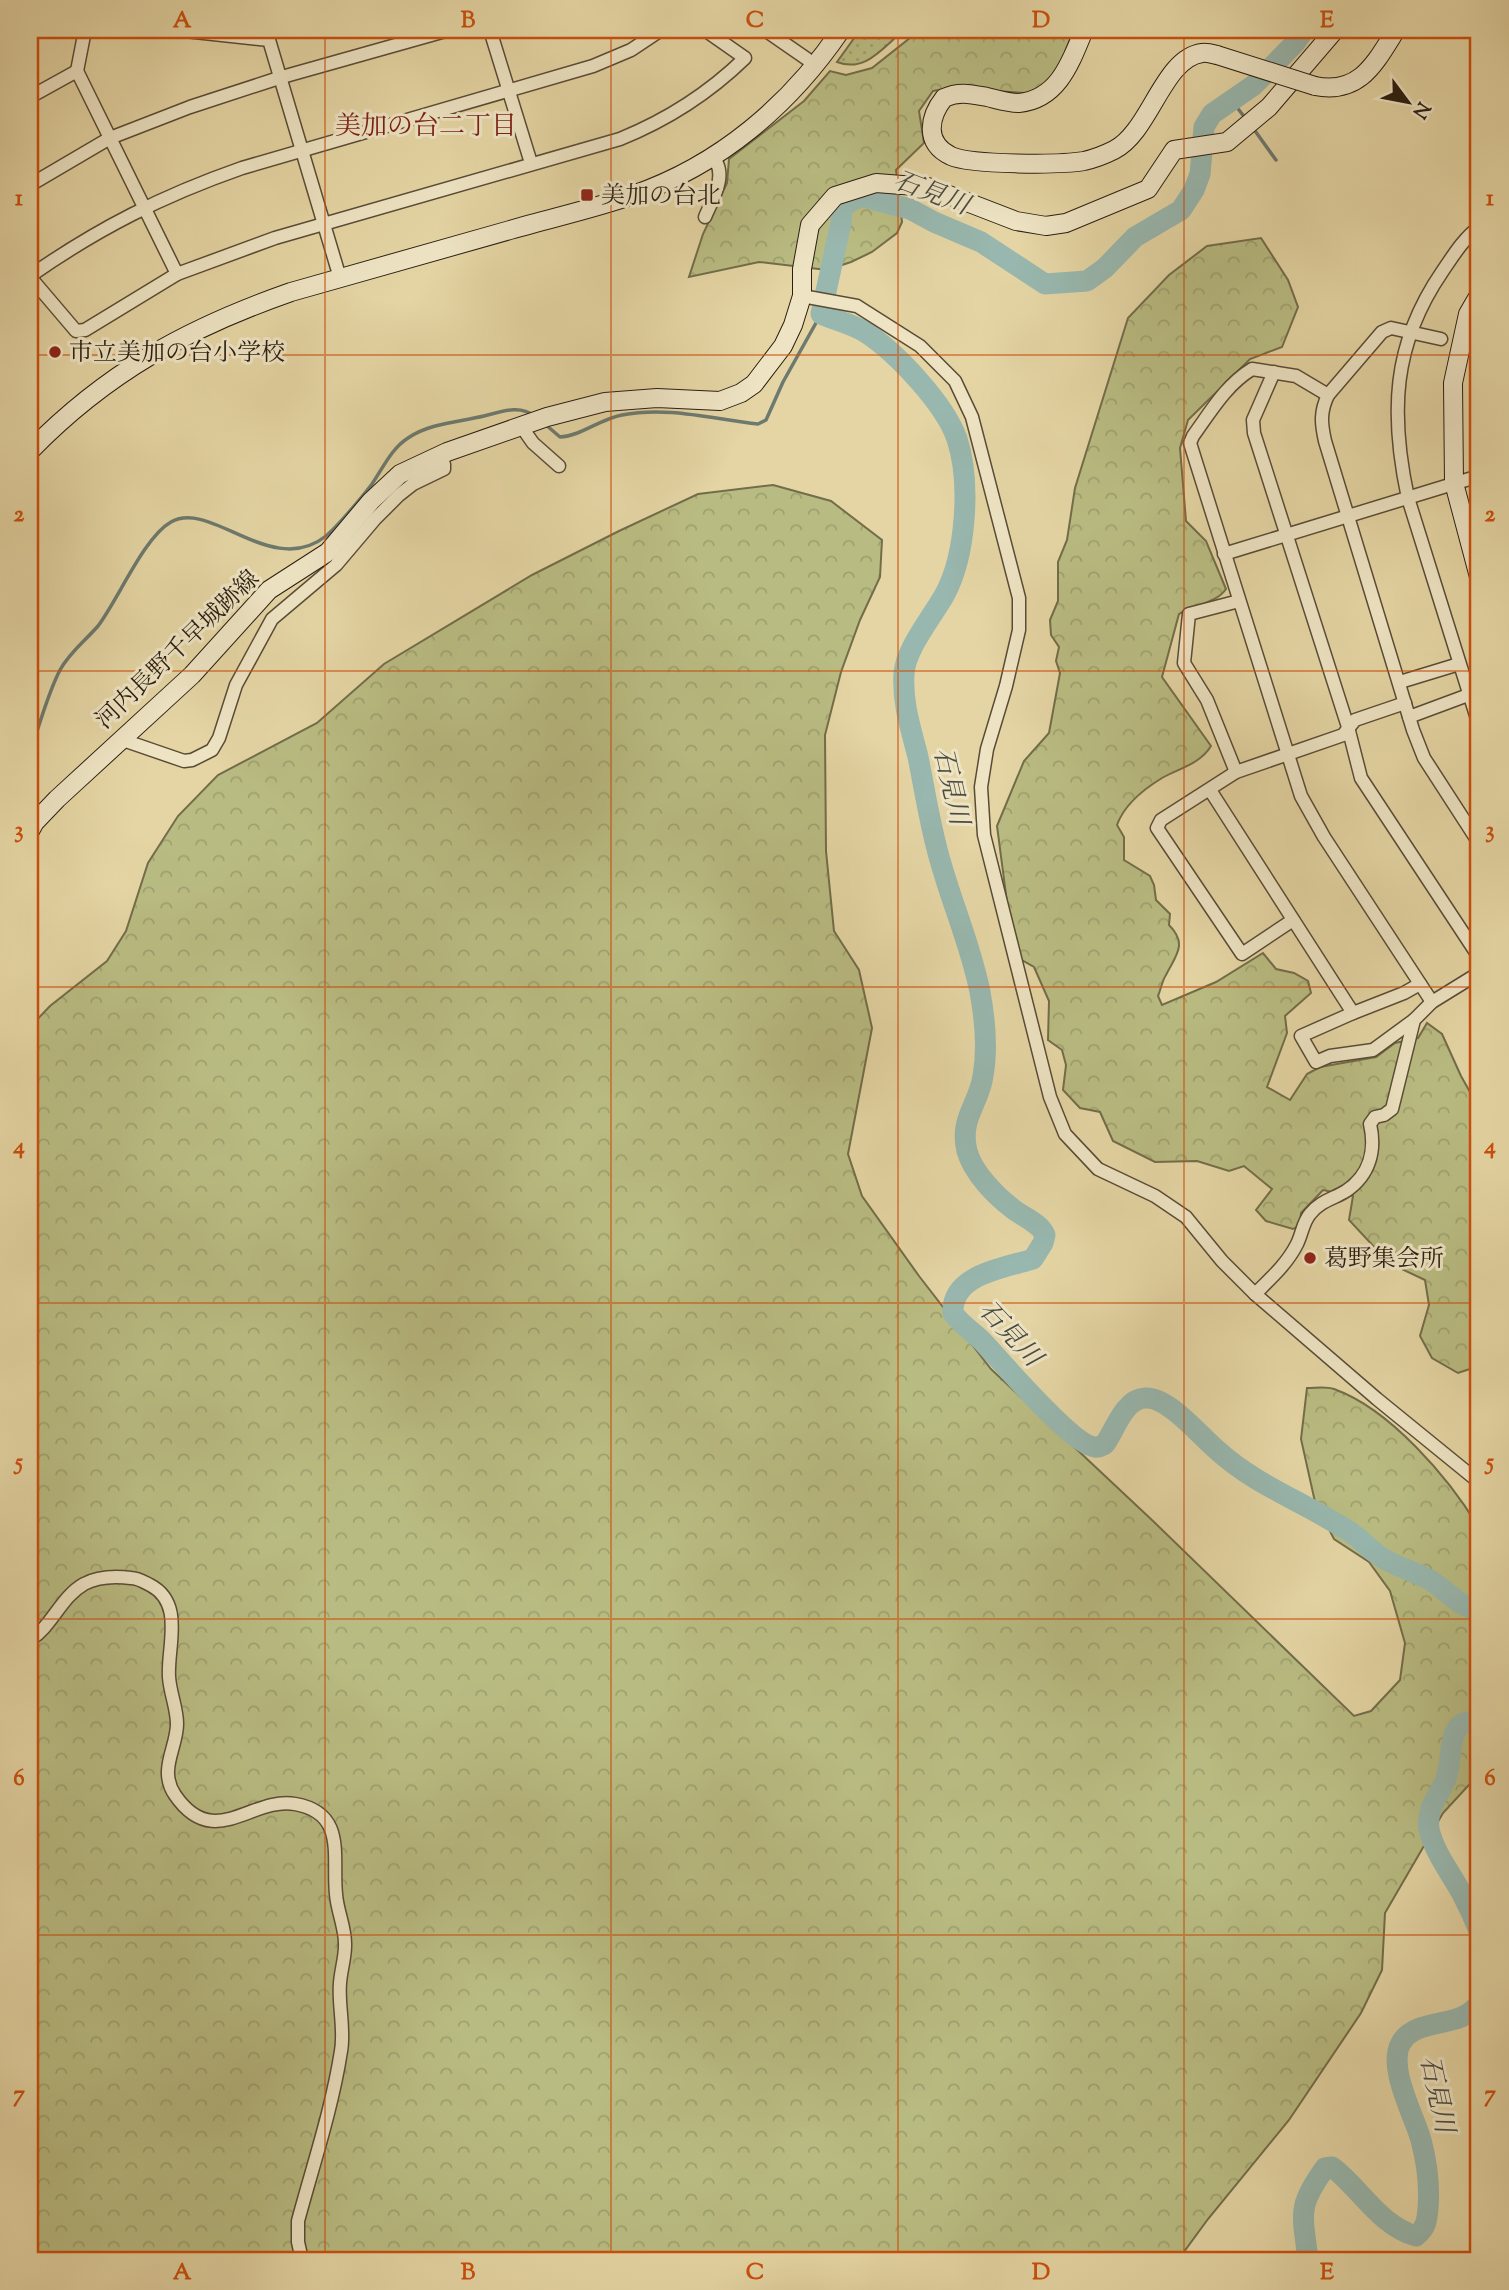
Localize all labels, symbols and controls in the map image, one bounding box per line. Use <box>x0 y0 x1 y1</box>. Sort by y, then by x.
text: A <box>173 5 192 38</box>
text: B <box>461 5 476 38</box>
text: C <box>746 5 764 38</box>
text: D <box>1032 5 1050 38</box>
text: E <box>1320 5 1334 38</box>
north arrow <box>1372 66 1442 136</box>
text: N <box>1405 96 1436 123</box>
district label: 美加の台二丁目 <box>335 109 517 146</box>
water label: 石見川 <box>888 163 977 227</box>
place label: 美加の台北 <box>601 180 721 214</box>
text: 1 <box>15 183 23 216</box>
text: 1 <box>1486 183 1494 216</box>
marker: 美加の台北 <box>579 187 595 203</box>
place label: 市立美加の台小学校 <box>69 337 285 371</box>
marker: 市立美加の台小学校 <box>47 344 63 360</box>
text: 2 <box>14 499 25 532</box>
text: 2 <box>1485 499 1496 532</box>
street label: 河内長野千早城跡線 <box>89 563 268 738</box>
water label: 石見川 <box>923 744 977 832</box>
text: 3 <box>14 815 24 848</box>
text: 3 <box>1485 815 1495 848</box>
text: 4 <box>12 1131 25 1164</box>
text: 4 <box>1483 1131 1496 1164</box>
place label: 葛野集会所 <box>1324 1243 1444 1277</box>
marker: 葛野集会所 <box>1302 1250 1318 1266</box>
water label: 石見川 <box>969 1294 1051 1378</box>
text: 5 <box>13 1447 23 1480</box>
text: 5 <box>1484 1447 1494 1480</box>
text: 6 <box>13 1763 25 1796</box>
text: 6 <box>1484 1763 1496 1796</box>
water label: 石見川 <box>1409 2053 1462 2139</box>
text: 7 <box>13 2079 25 2112</box>
text: 7 <box>1484 2079 1496 2112</box>
text: A <box>173 2257 192 2290</box>
text: B <box>461 2257 476 2290</box>
text: C <box>746 2257 764 2290</box>
text: D <box>1032 2257 1050 2290</box>
text: E <box>1320 2257 1334 2290</box>

